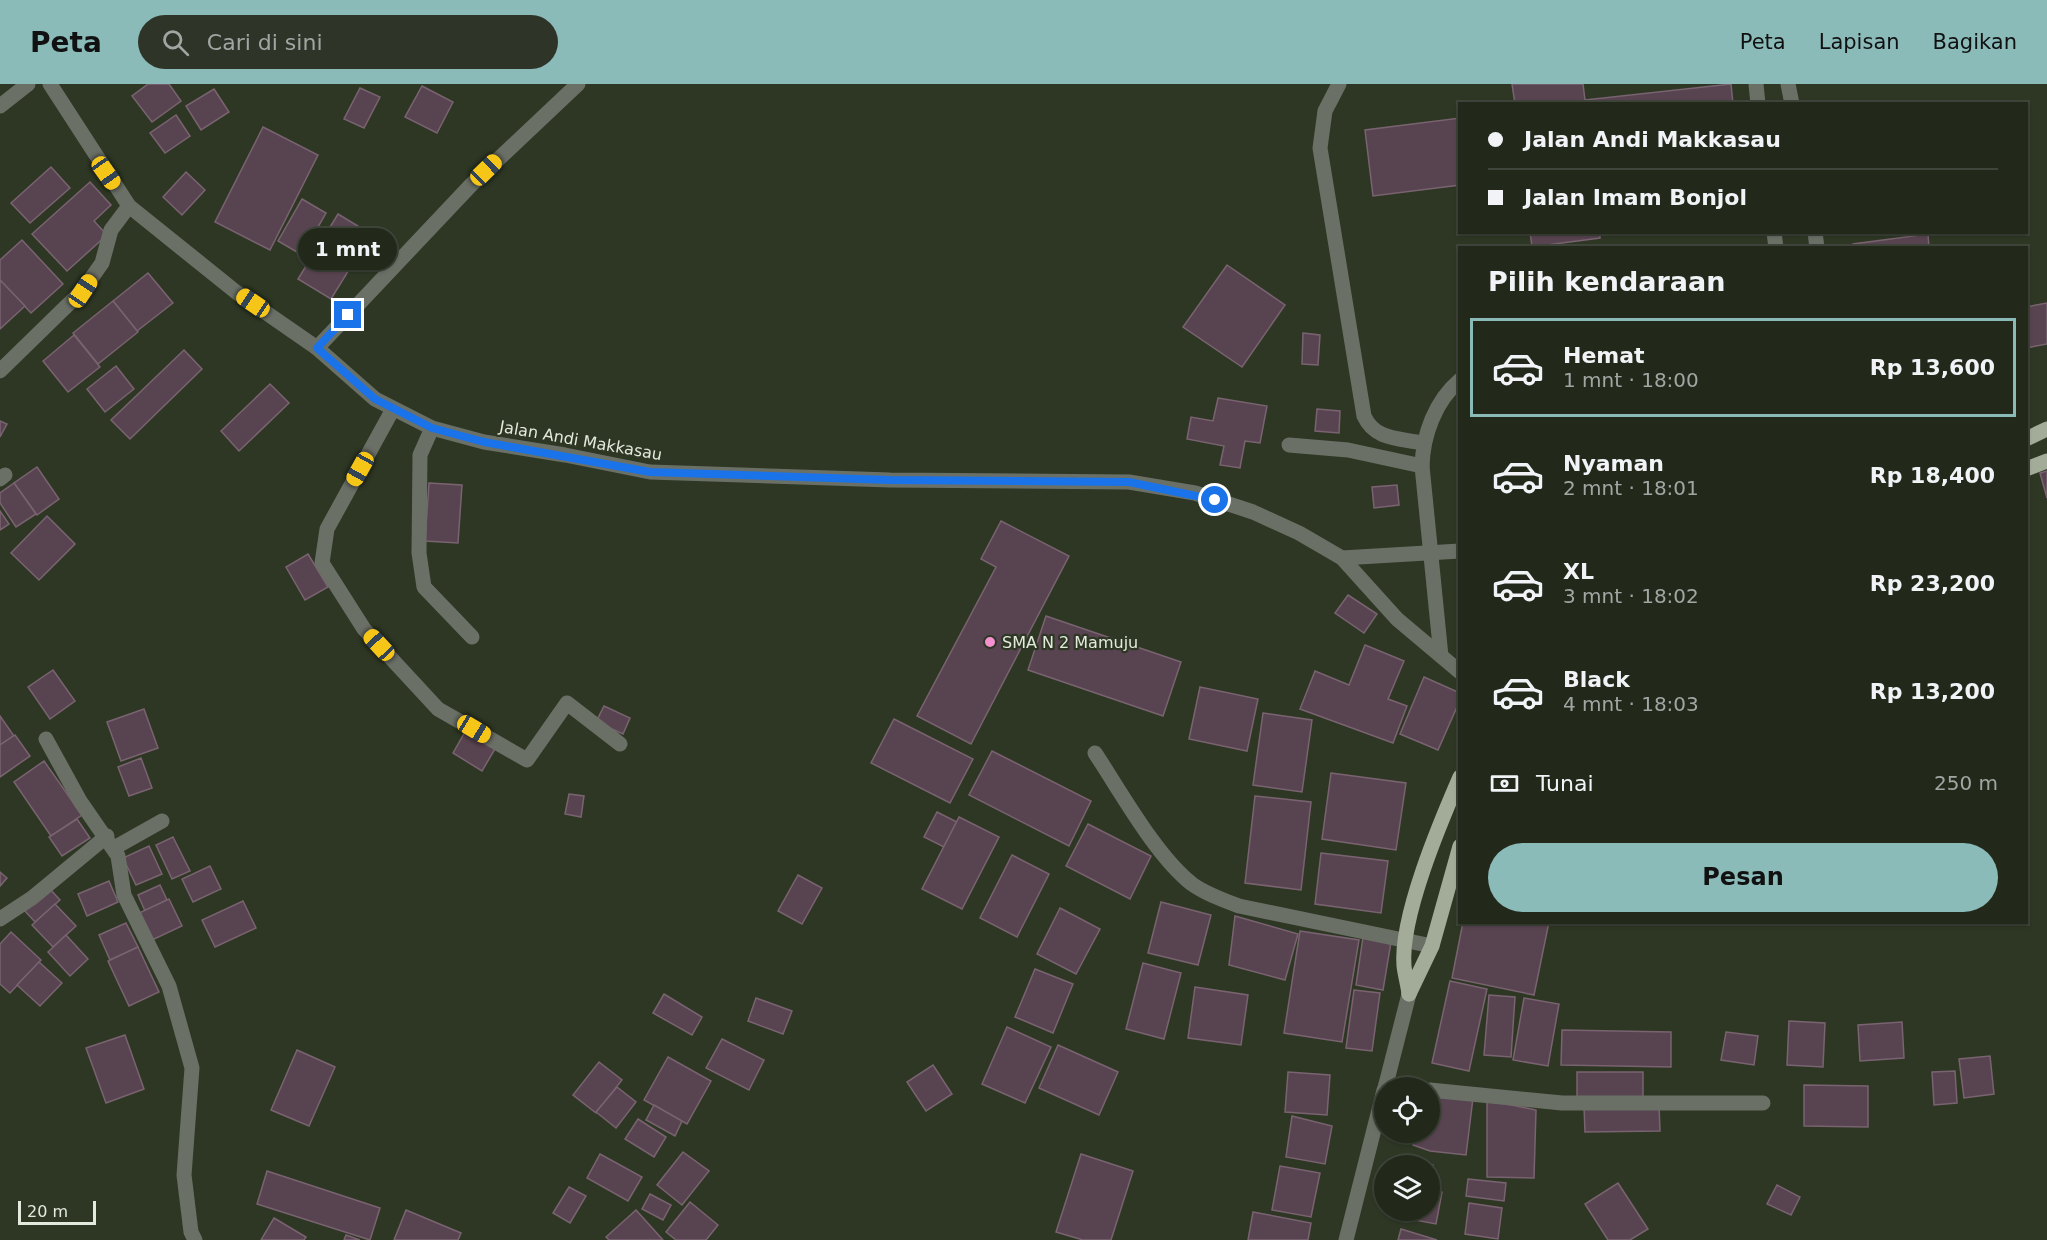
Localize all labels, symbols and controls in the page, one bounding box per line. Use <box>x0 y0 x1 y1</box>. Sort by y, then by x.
search box <box>138 15 558 69</box>
text: Peta <box>30 26 102 59</box>
icon: search <box>159 26 192 59</box>
text: Cari di sini <box>207 30 323 55</box>
text: Peta <box>1740 30 1786 54</box>
text: Lapisan <box>1819 30 1900 54</box>
text: Bagikan <box>1933 30 2017 54</box>
text: Jalan Andi Makkasau <box>1524 127 1781 152</box>
car <box>467 151 505 189</box>
car <box>88 153 124 193</box>
text: Jalan Imam Bonjol <box>1524 185 1747 210</box>
callout: 1 mnt <box>298 228 398 270</box>
text: 1 mnt <box>315 237 380 261</box>
text: Pilih kendaraan <box>1488 266 1725 297</box>
car <box>65 271 101 311</box>
car <box>233 285 273 321</box>
route end <box>334 301 361 328</box>
icon: car <box>1491 341 1545 395</box>
text: Hemat <box>1563 343 1645 368</box>
text: Rp 13,600 <box>1870 355 1995 380</box>
text: 1 mnt · 18:00 <box>1563 368 1699 392</box>
street label: Jalan Andi Makkasau <box>497 417 664 464</box>
car <box>343 449 377 489</box>
icon: car <box>1491 449 1545 503</box>
text: Nyaman <box>1563 451 1664 476</box>
text: Rp 18,400 <box>1870 463 1995 488</box>
text: 2 mnt · 18:01 <box>1563 476 1699 500</box>
route start <box>1201 486 1228 513</box>
icon: car <box>1491 557 1545 611</box>
text: XL <box>1563 559 1594 584</box>
text: Rp 23,200 <box>1870 571 1995 596</box>
text: 3 mnt · 18:02 <box>1563 584 1699 608</box>
car <box>360 626 398 664</box>
place label: SMA N 2 Mamuju <box>1002 633 1138 652</box>
marker: SMA N 2 Mamuju <box>983 635 997 649</box>
icon: car <box>1491 665 1545 719</box>
text: Black <box>1563 667 1630 692</box>
text: Rp 13,200 <box>1870 679 1995 704</box>
text: 4 mnt · 18:03 <box>1563 692 1699 716</box>
car <box>454 712 494 746</box>
icon: cash <box>1488 767 1521 800</box>
text: Tunai <box>1536 771 1594 796</box>
text: 250 m <box>1934 771 1998 795</box>
button: Pesan <box>1488 843 1998 912</box>
map controls <box>1374 1077 1440 1221</box>
button: locate <box>1374 1077 1440 1143</box>
button: layers <box>1374 1155 1440 1221</box>
scale bar <box>18 1198 96 1226</box>
text: 20 m <box>27 1202 68 1221</box>

